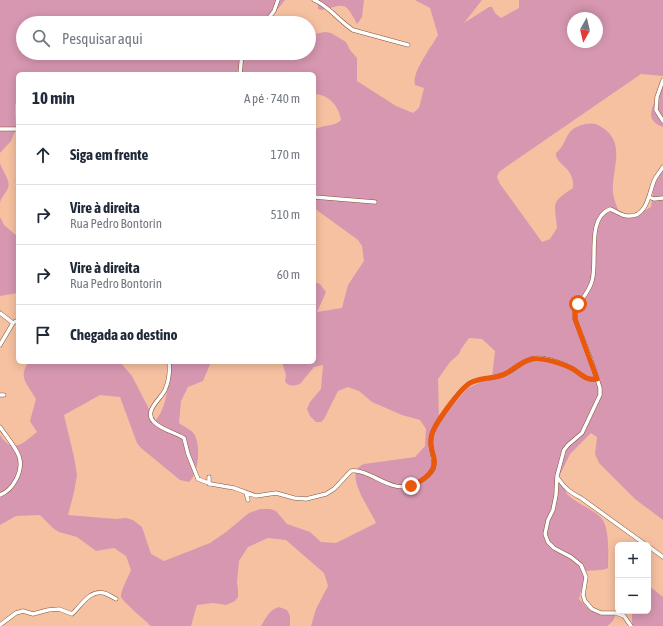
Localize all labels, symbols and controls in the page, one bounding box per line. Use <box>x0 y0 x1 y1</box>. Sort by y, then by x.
north arrow <box>567 12 603 48</box>
search box <box>16 16 316 60</box>
icon: search <box>30 27 52 49</box>
text: Pesquisar aqui <box>62 30 143 47</box>
text: 10 min <box>32 88 75 108</box>
text: A pé · 740 m <box>244 91 300 106</box>
icon: ahead <box>32 144 54 166</box>
text: Siga em frente <box>70 146 148 163</box>
text: 170 m <box>271 147 300 162</box>
text: Vire à direita <box>70 199 140 216</box>
icon: right <box>32 204 54 226</box>
text: 510 m <box>271 207 300 222</box>
text: Rua Pedro Bontorin <box>70 216 162 231</box>
text: Vire à direita <box>70 259 140 276</box>
icon: right <box>32 264 54 286</box>
text: 60 m <box>277 267 300 282</box>
text: Rua Pedro Bontorin <box>70 276 162 291</box>
route start <box>569 295 587 313</box>
icon: arrive <box>32 324 54 346</box>
text: Chegada ao destino <box>70 326 178 343</box>
route end <box>402 477 420 495</box>
map controls <box>615 542 651 614</box>
button: + <box>615 542 651 578</box>
button: − <box>615 578 651 614</box>

